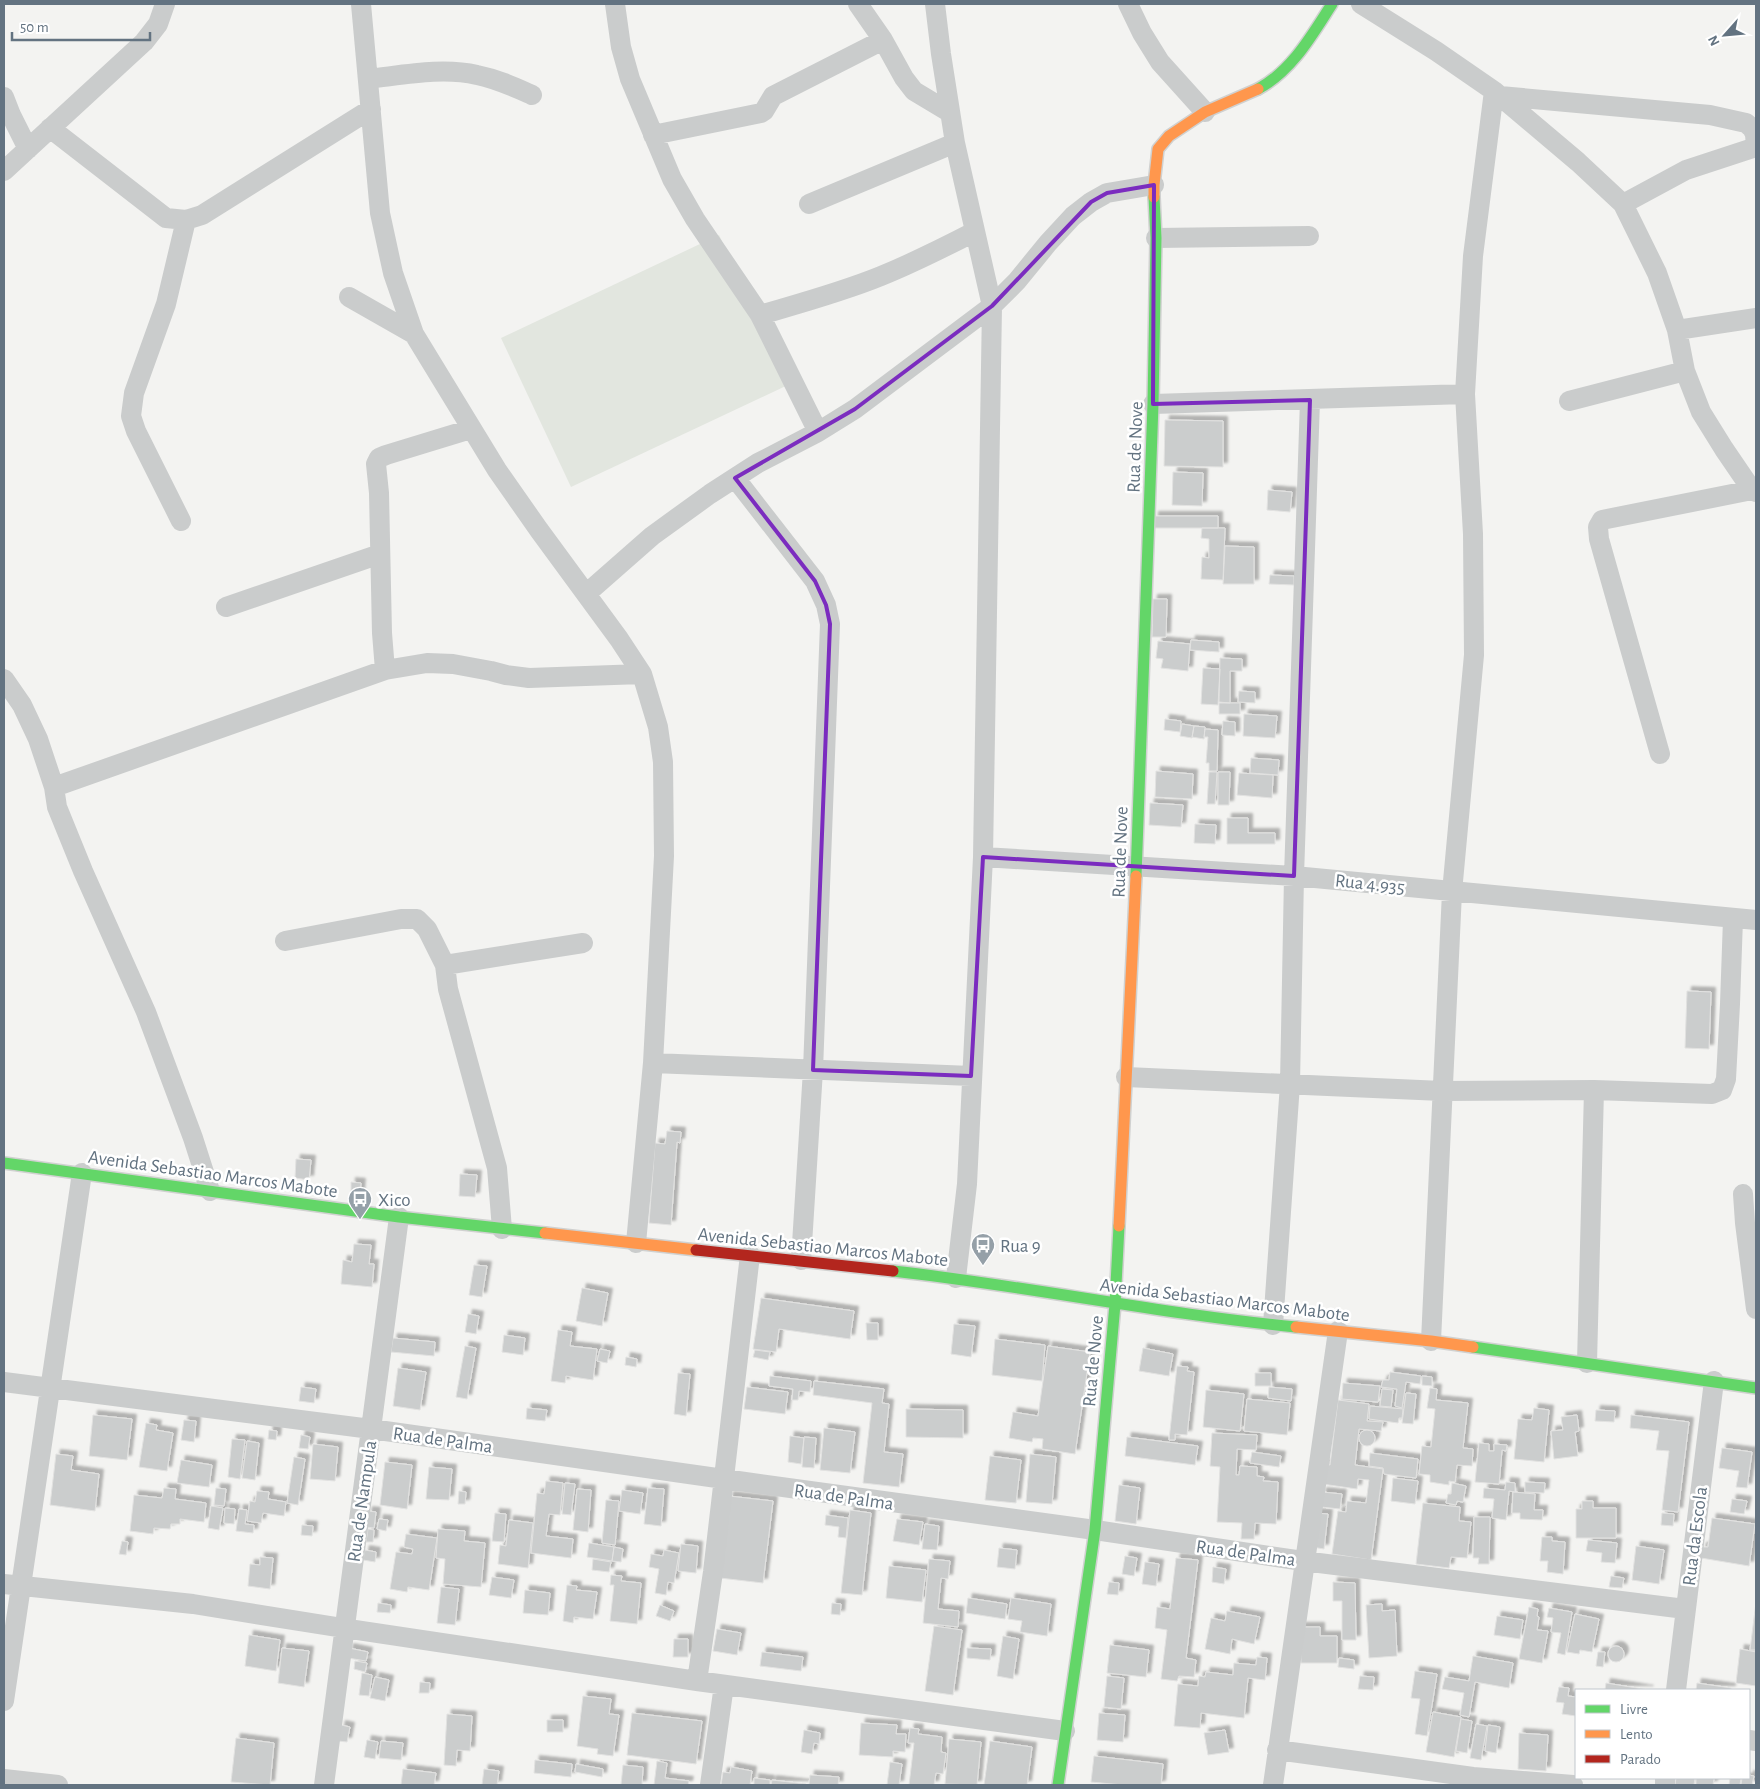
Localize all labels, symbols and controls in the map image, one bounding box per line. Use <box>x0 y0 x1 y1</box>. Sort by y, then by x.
scale bar <box>12 10 150 42</box>
north arrow <box>1700 10 1750 60</box>
text: 50 m <box>20 20 49 35</box>
text: N <box>1706 33 1723 48</box>
street label: Rua de Nove <box>1124 401 1147 493</box>
street label: Rua de Nove <box>1109 806 1132 898</box>
street label: Rua 4.935 <box>1334 871 1406 898</box>
street label: Avenida Sebastiao Marcos Mabote <box>87 1148 339 1201</box>
bus stop icon: Xico <box>347 1186 373 1220</box>
place label: Xico <box>378 1191 411 1210</box>
street label: Avenida Sebastiao Marcos Mabote <box>697 1225 949 1270</box>
bus stop icon: Rua 9 <box>970 1232 996 1266</box>
place label: Rua 9 <box>1000 1237 1041 1256</box>
street label: Avenida Sebastiao Marcos Mabote <box>1099 1276 1351 1325</box>
street label: Rua de Nove <box>1080 1315 1107 1408</box>
street label: Rua de Palma <box>392 1424 494 1457</box>
street label: Rua de Nampula <box>345 1439 380 1563</box>
street label: Rua de Palma <box>793 1481 895 1514</box>
street label: Rua da Escola <box>1680 1485 1711 1587</box>
street label: Rua de Palma <box>1195 1537 1297 1570</box>
legend <box>1575 1689 1750 1779</box>
text: Livre <box>1620 1702 1648 1717</box>
text: Lento <box>1620 1727 1653 1742</box>
text: Parado <box>1620 1752 1661 1767</box>

